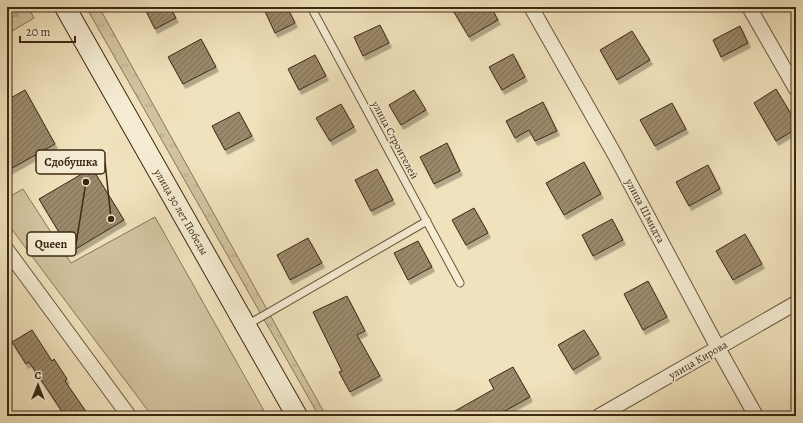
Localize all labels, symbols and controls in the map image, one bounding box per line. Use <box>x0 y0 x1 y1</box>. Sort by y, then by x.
scale bar <box>20 18 75 44</box>
text: 20 m <box>26 24 50 40</box>
street label: улица Строителей <box>368 97 422 182</box>
callout: Сдобушка <box>36 150 105 174</box>
text: Сдобушка <box>44 154 98 170</box>
street label: улица 30 лет Победы <box>150 165 212 258</box>
street label: улица Шмидта <box>621 175 669 247</box>
callout: Queen <box>27 232 76 256</box>
text: Queen <box>35 236 68 252</box>
street label: улица Кирова <box>665 337 731 383</box>
north arrow <box>18 365 58 405</box>
text: С <box>35 368 42 383</box>

